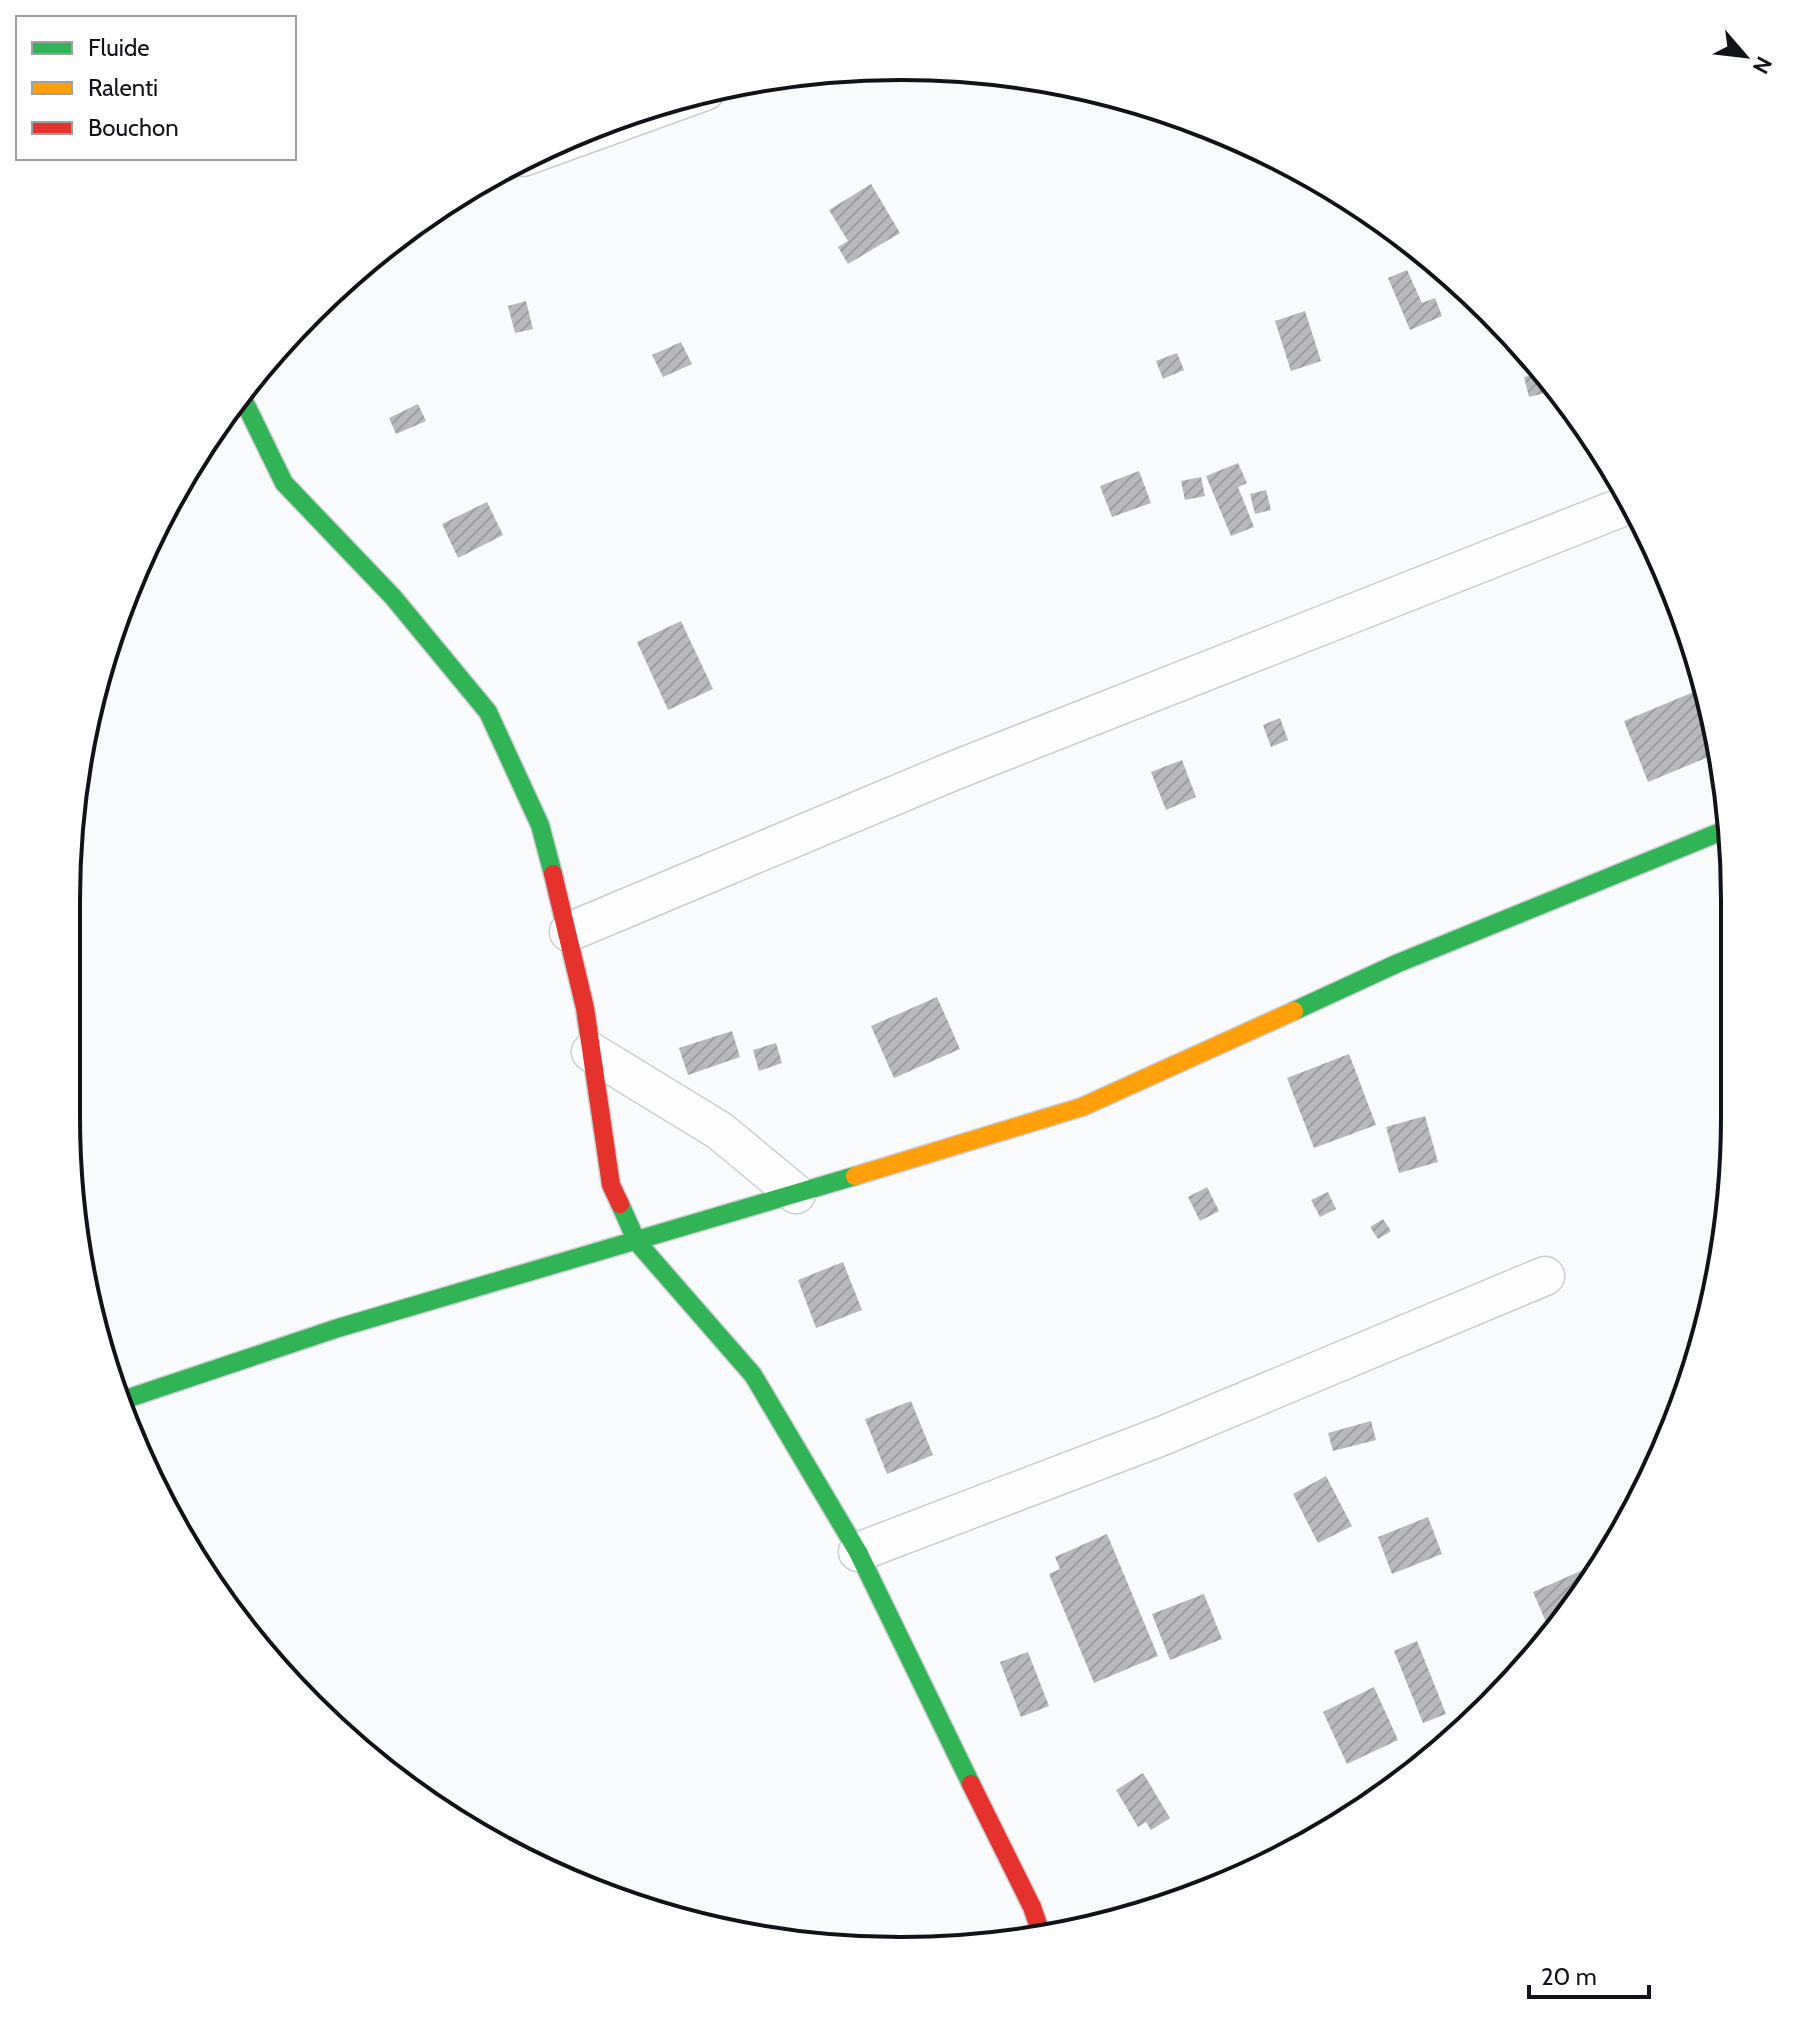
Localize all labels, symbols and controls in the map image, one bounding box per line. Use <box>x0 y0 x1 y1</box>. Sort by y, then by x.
legend <box>16 16 296 160</box>
north arrow <box>1705 16 1785 96</box>
text: Fluide <box>88 33 150 62</box>
text: N <box>1747 52 1778 78</box>
text: Ralenti <box>88 73 158 102</box>
text: Bouchon <box>88 113 179 142</box>
scale bar <box>1529 1949 1649 1999</box>
text: 20 m <box>1541 1962 1597 1991</box>

